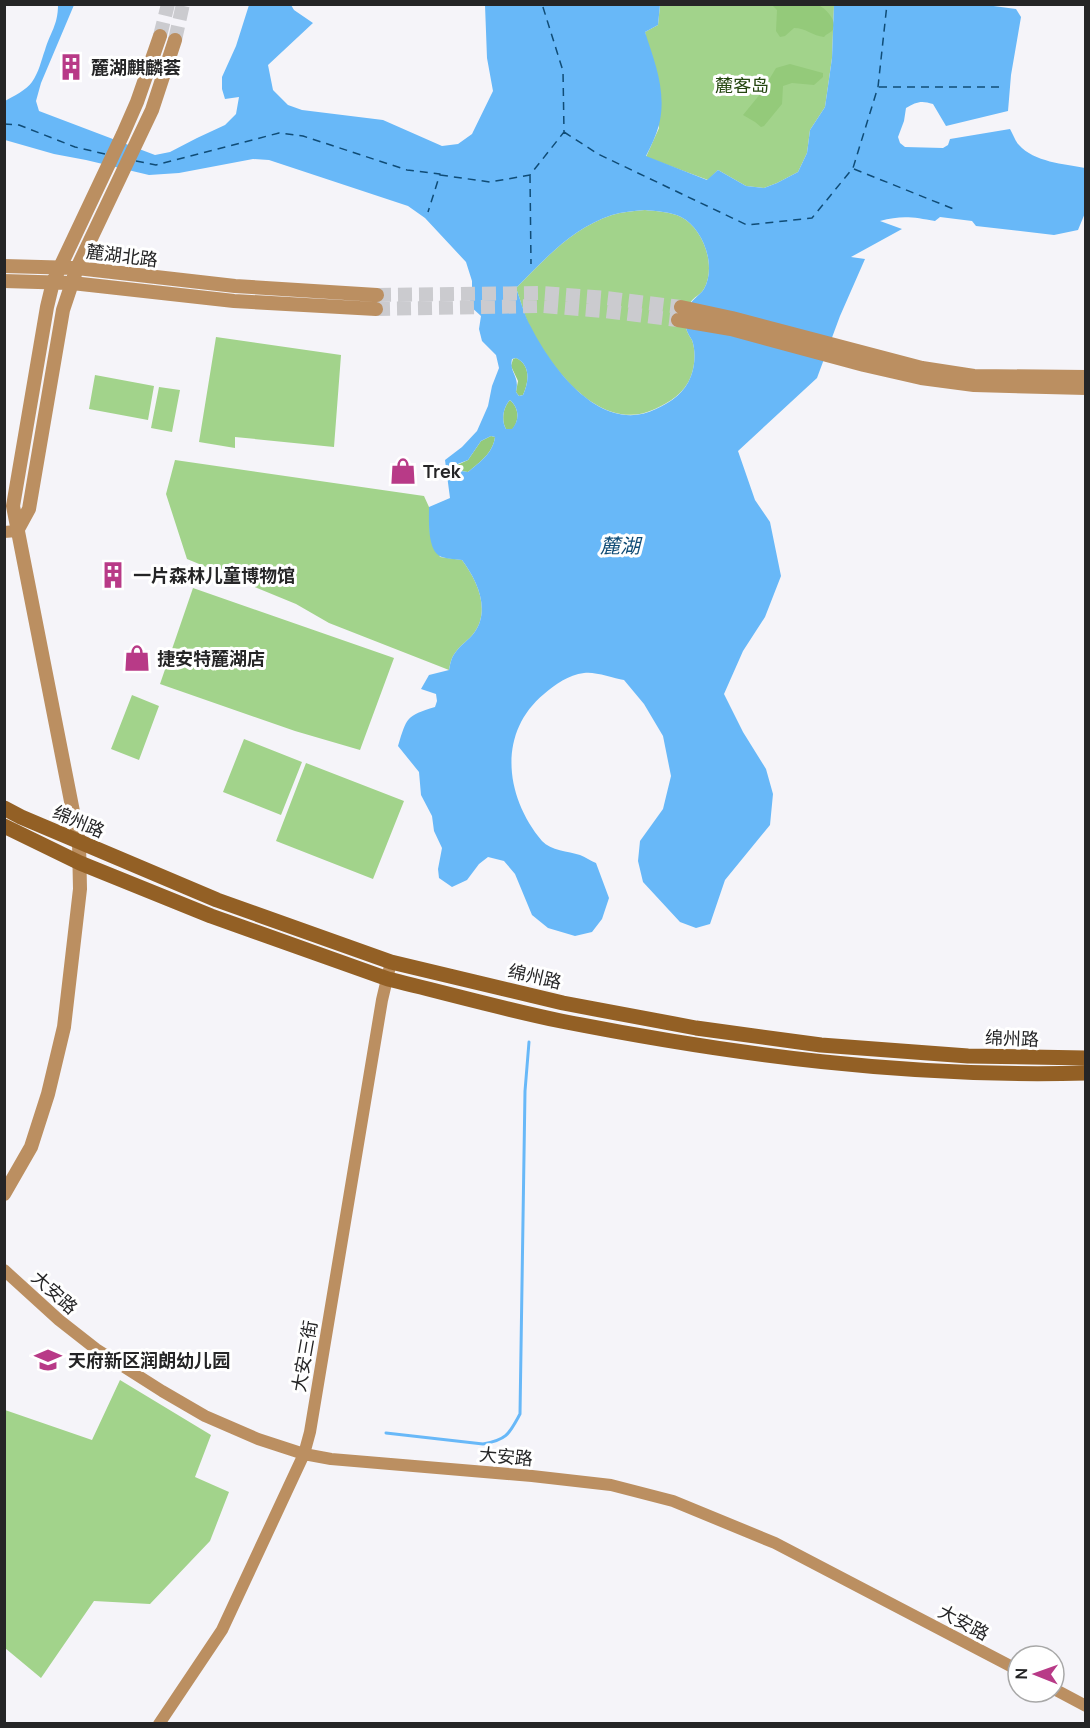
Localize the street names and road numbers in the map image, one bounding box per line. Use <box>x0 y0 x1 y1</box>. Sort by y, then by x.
street label: 麓湖北路 <box>85 239 159 271</box>
street label: 绵州路 <box>49 799 109 843</box>
street label: 绵州路 <box>506 958 564 994</box>
street label: 绵州路 <box>985 1025 1039 1051</box>
street label: 大安路 <box>27 1265 83 1319</box>
street label: 大安三街 <box>286 1318 322 1394</box>
street label: 大安路 <box>478 1442 534 1470</box>
street label: 大安路 <box>935 1599 993 1645</box>

